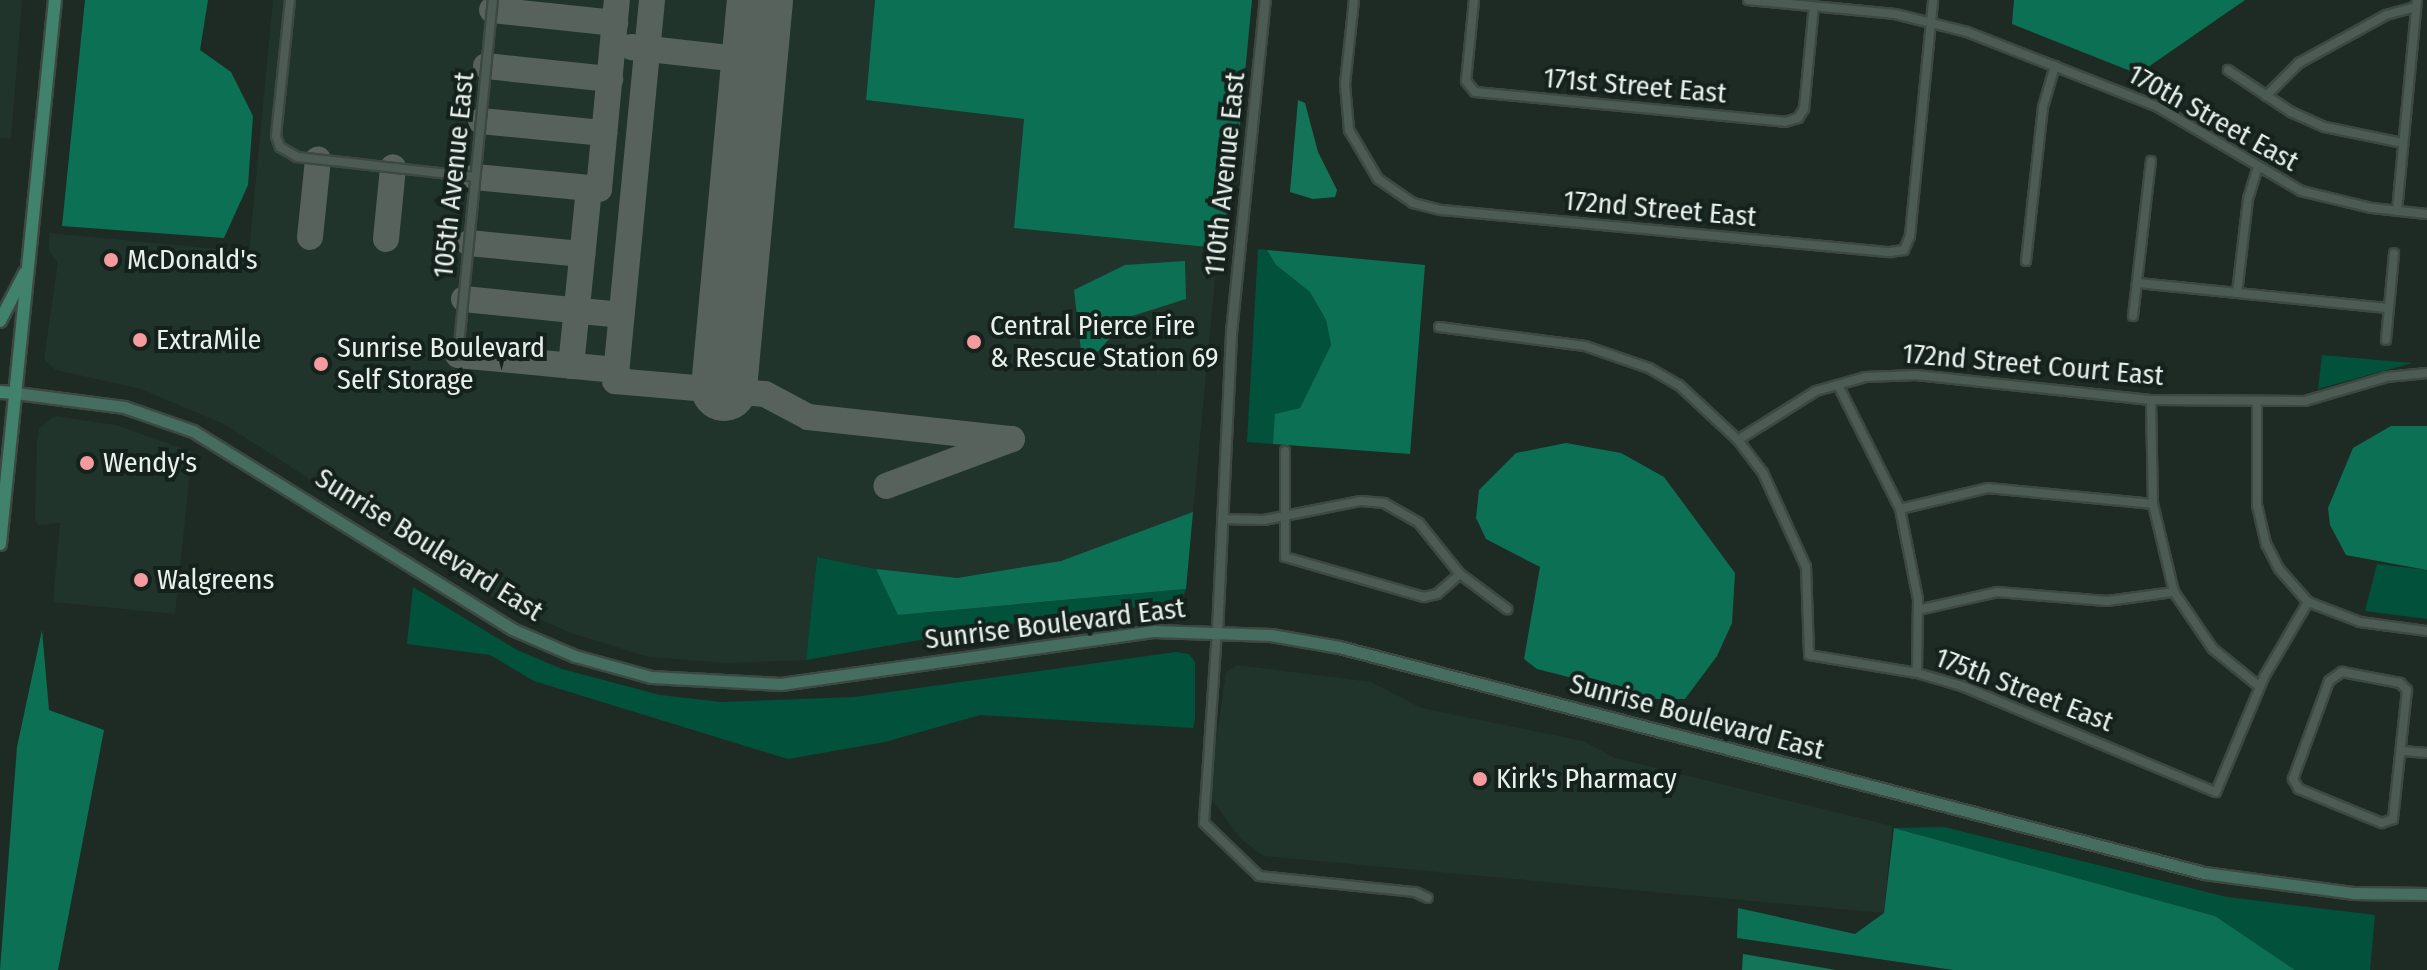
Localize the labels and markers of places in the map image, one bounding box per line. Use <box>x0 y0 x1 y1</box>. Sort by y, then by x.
place label: McDonald's <box>127 243 258 277</box>
marker: McDonald's <box>102 251 120 269</box>
place label: Central Pierce Fire & Rescue Station 69 <box>990 309 1219 375</box>
place label: ExtraMile <box>156 323 261 357</box>
marker: ExtraMile <box>131 331 149 349</box>
place label: Sunrise Boulevard Self Storage <box>337 331 545 397</box>
marker: Central Pierce Fire & Rescue Station 69 <box>965 333 983 351</box>
marker: Sunrise Boulevard Self Storage <box>312 355 330 373</box>
place label: Wendy's <box>103 446 197 480</box>
marker: Wendy's <box>78 454 96 472</box>
place label: Walgreens <box>157 563 274 597</box>
marker: Walgreens <box>132 571 150 589</box>
place label: Kirk's Pharmacy <box>1496 762 1677 796</box>
marker: Kirk's Pharmacy <box>1471 770 1489 788</box>

